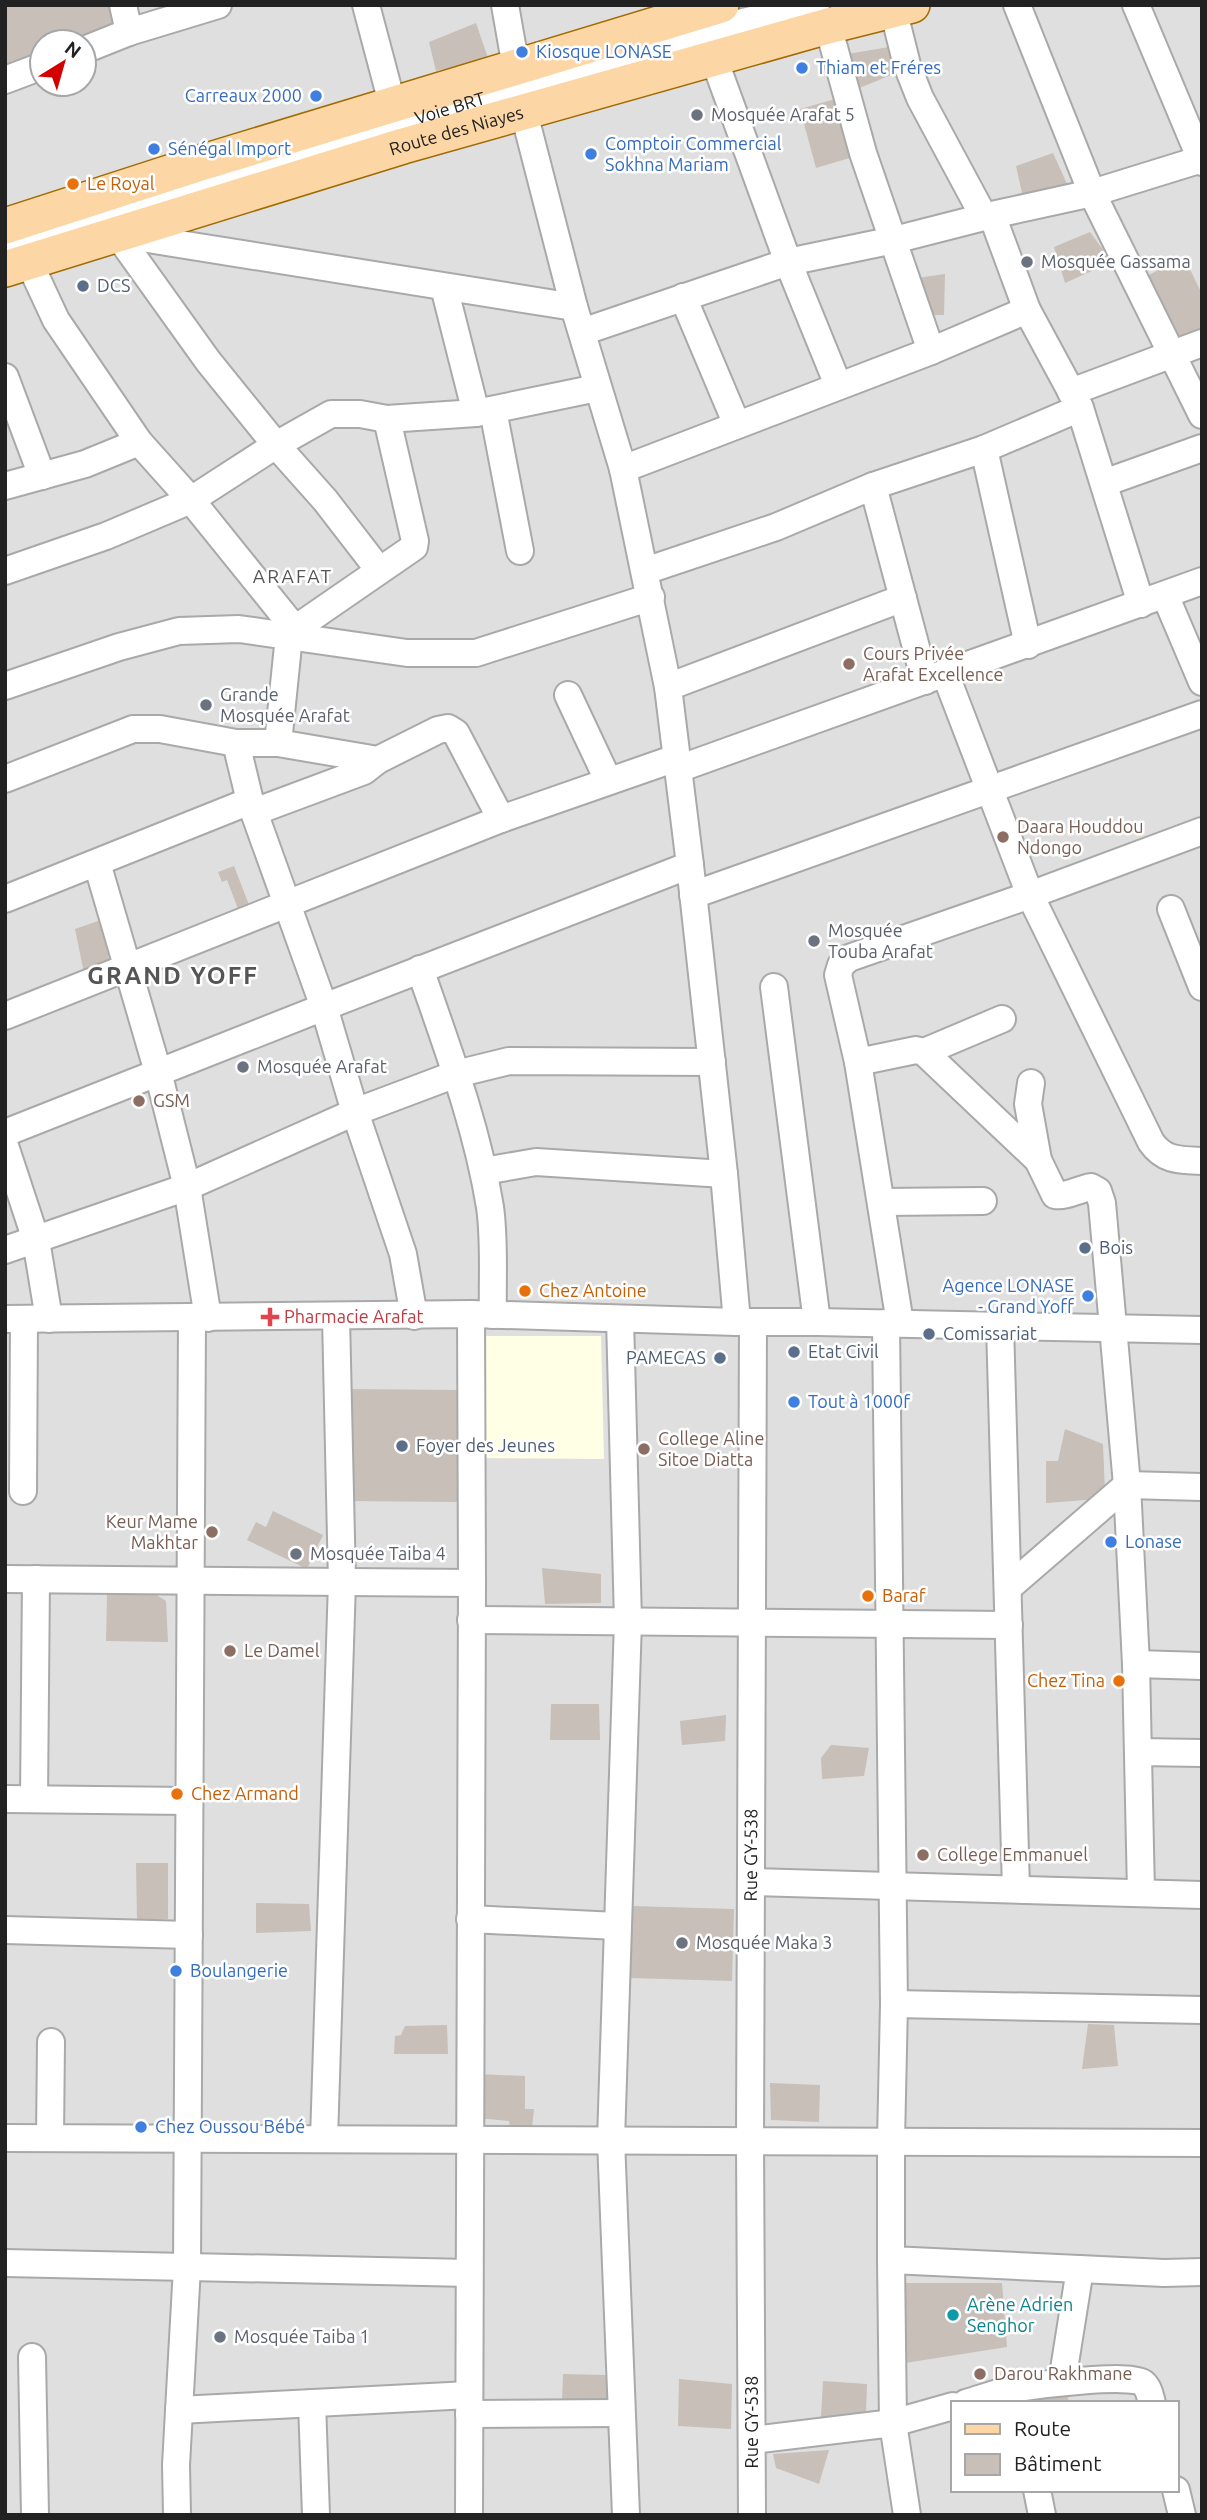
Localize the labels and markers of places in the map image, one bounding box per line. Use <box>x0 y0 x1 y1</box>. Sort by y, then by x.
place label: Kiosque LONASE <box>536 41 672 61</box>
marker: Kiosque LONASE <box>514 44 530 60</box>
place label: Thiam et Fréres <box>816 57 941 77</box>
marker: Thiam et Fréres <box>794 60 810 76</box>
place label: Carreaux 2000 <box>185 85 302 105</box>
marker: Carreaux 2000 <box>308 88 324 104</box>
place label: Mosquée Arafat 5 <box>711 104 855 124</box>
marker: Mosquée Arafat 5 <box>689 107 705 123</box>
place label: Comptoir Commercial Sokhna Mariam <box>605 133 782 174</box>
place label: Sénégal Import <box>168 138 291 158</box>
marker: Sénégal Import <box>146 141 162 157</box>
marker: Comptoir Commercial Sokhna Mariam <box>583 146 599 162</box>
place label: Le Royal <box>87 173 155 193</box>
marker: Le Royal <box>65 176 81 192</box>
place label: Mosquée Gassama <box>1041 251 1191 271</box>
marker: Mosquée Gassama <box>1019 254 1035 270</box>
place label: DCS <box>97 275 130 295</box>
marker: DCS <box>75 278 91 294</box>
place label: Cours Privée Arafat Excellence <box>863 643 1003 684</box>
marker: Cours Privée Arafat Excellence <box>841 656 857 672</box>
place label: Grande Mosquée Arafat <box>220 684 350 725</box>
marker: Grande Mosquée Arafat <box>198 697 214 713</box>
place label: Daara Houddou Ndongo <box>1017 816 1144 857</box>
marker: Daara Houddou Ndongo <box>995 829 1011 845</box>
place label: Mosquée Touba Arafat <box>828 920 933 961</box>
marker: Mosquée Touba Arafat <box>806 933 822 949</box>
place label: Mosquée Arafat <box>257 1056 387 1076</box>
marker: Mosquée Arafat <box>235 1059 251 1075</box>
place label: GSM <box>153 1090 190 1110</box>
marker: GSM <box>131 1093 147 1109</box>
place label: Bois <box>1099 1237 1133 1257</box>
marker: Bois <box>1077 1240 1093 1256</box>
place label: Agence LONASE - Grand Yoff <box>942 1275 1074 1316</box>
place label: Chez Antoine <box>539 1280 647 1300</box>
marker: Chez Antoine <box>517 1283 533 1299</box>
marker: Agence LONASE - Grand Yoff <box>1080 1288 1096 1304</box>
place label: Pharmacie Arafat <box>284 1306 424 1326</box>
marker: Pharmacie Arafat <box>262 1309 278 1325</box>
place label: Comissariat <box>943 1323 1037 1343</box>
marker: Comissariat <box>921 1326 937 1342</box>
place label: Etat Civil <box>808 1341 879 1361</box>
marker: Etat Civil <box>786 1344 802 1360</box>
place label: PAMECAS <box>626 1347 706 1367</box>
marker: PAMECAS <box>712 1350 728 1366</box>
place label: Tout à 1000f <box>808 1391 910 1411</box>
marker: Tout à 1000f <box>786 1394 802 1410</box>
place label: College Aline Sitoe Diatta <box>658 1428 764 1469</box>
place label: Foyer des Jeunes <box>416 1435 555 1455</box>
marker: Foyer des Jeunes <box>394 1438 410 1454</box>
marker: College Aline Sitoe Diatta <box>636 1441 652 1457</box>
place label: Keur Mame Makhtar <box>106 1511 198 1552</box>
marker: Keur Mame Makhtar <box>204 1524 220 1540</box>
place label: Lonase <box>1125 1531 1182 1551</box>
marker: Lonase <box>1103 1534 1119 1550</box>
place label: Mosquée Taiba 4 <box>310 1543 446 1563</box>
marker: Mosquée Taiba 4 <box>288 1546 304 1562</box>
place label: Baraf <box>882 1585 926 1605</box>
marker: Baraf <box>860 1588 876 1604</box>
place label: Le Damel <box>244 1640 320 1660</box>
marker: Le Damel <box>222 1643 238 1659</box>
place label: Chez Tina <box>1027 1670 1105 1690</box>
marker: Chez Tina <box>1111 1673 1127 1689</box>
place label: Chez Armand <box>191 1783 299 1803</box>
marker: Chez Armand <box>169 1786 185 1802</box>
place label: College Emmanuel <box>937 1844 1088 1864</box>
marker: College Emmanuel <box>915 1847 931 1863</box>
place label: Mosquée Maka 3 <box>696 1932 832 1952</box>
marker: Mosquée Maka 3 <box>674 1935 690 1951</box>
place label: Boulangerie <box>190 1960 288 1980</box>
marker: Boulangerie <box>168 1963 184 1979</box>
place label: Chez Oussou Bébé <box>155 2116 305 2136</box>
marker: Chez Oussou Bébé <box>133 2119 149 2135</box>
place label: Arène Adrien Senghor <box>967 2294 1073 2335</box>
marker: Arène Adrien Senghor <box>945 2307 961 2323</box>
place label: Mosquée Taiba 1 <box>234 2326 370 2346</box>
marker: Mosquée Taiba 1 <box>212 2329 228 2345</box>
place label: Darou Rakhmane <box>994 2363 1133 2383</box>
marker: Darou Rakhmane <box>972 2366 988 2382</box>

